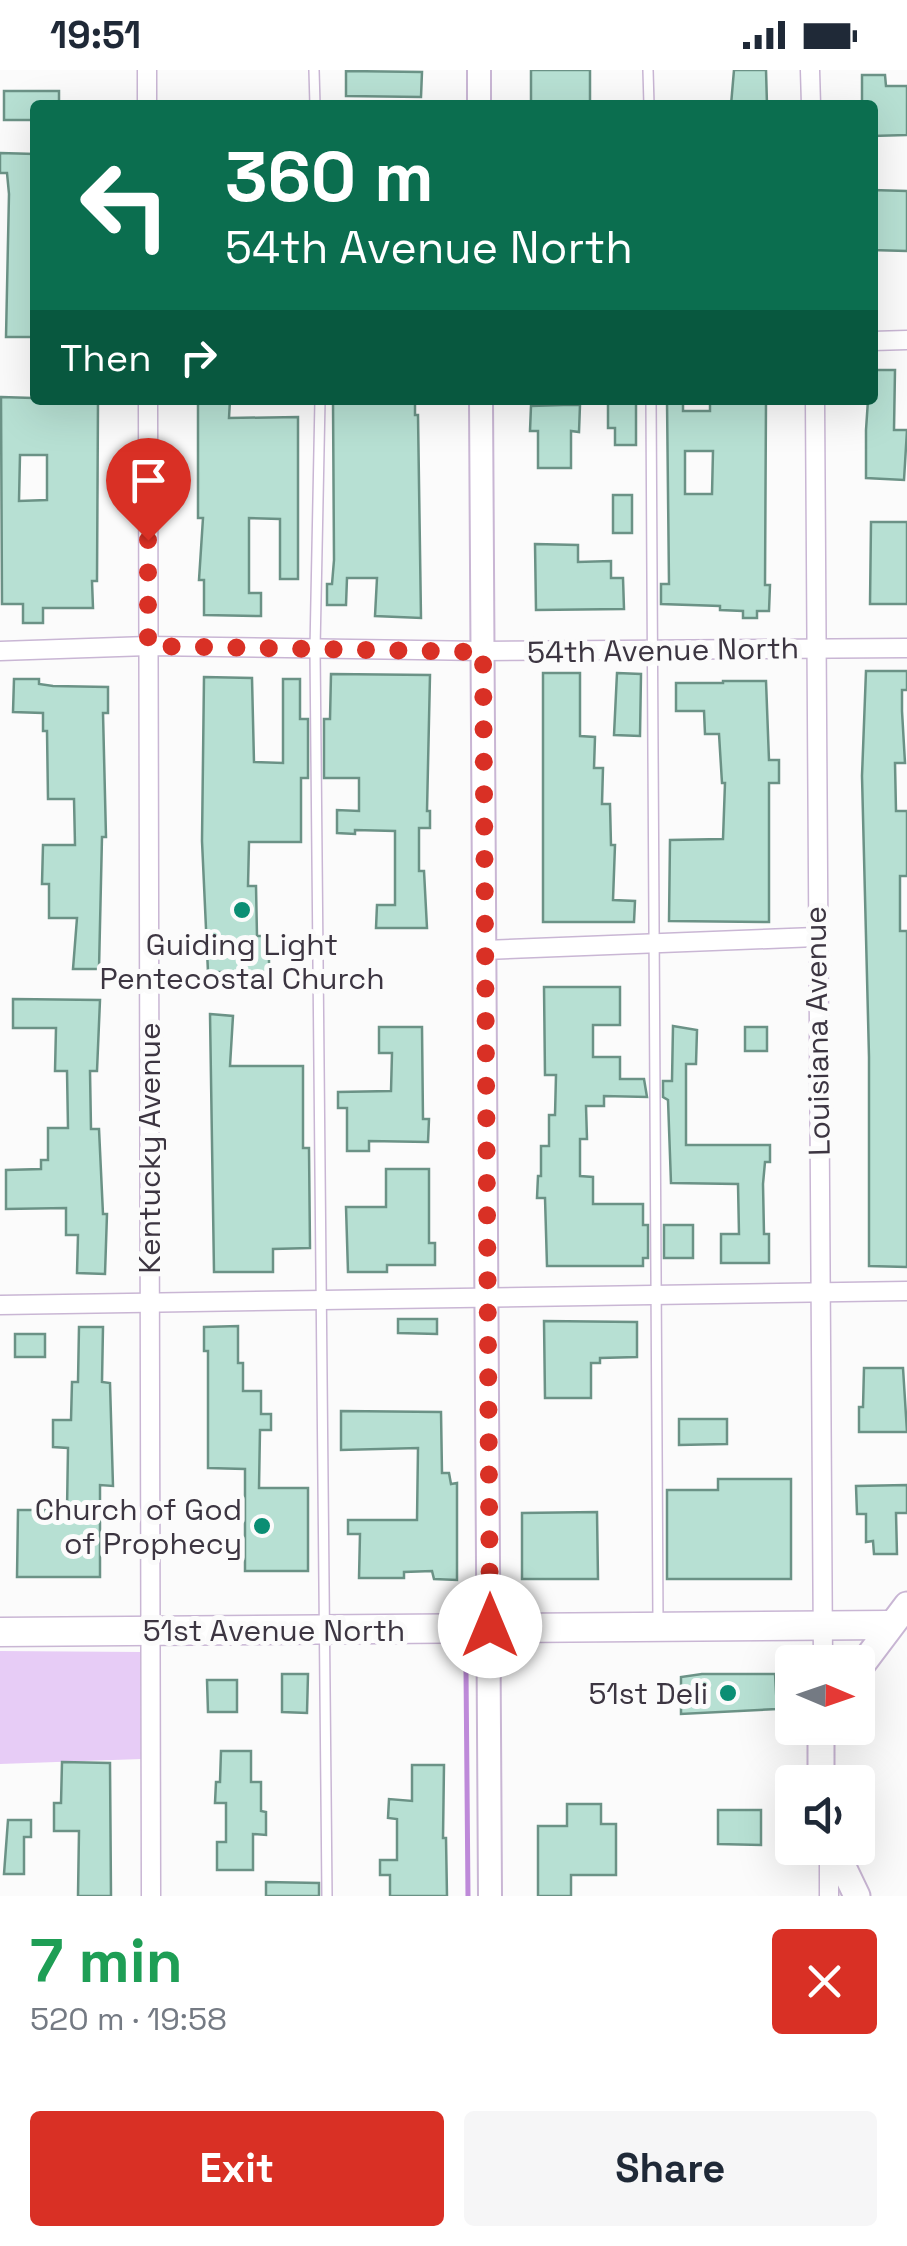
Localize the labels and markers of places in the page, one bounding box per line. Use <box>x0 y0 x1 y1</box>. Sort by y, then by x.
pin <box>106 438 191 541</box>
marker: Guiding Light Pentecostal Church <box>231 899 253 921</box>
place label: Guiding Light Pentecostal Church <box>99 925 385 998</box>
place label: Church of God of Prophecy <box>35 1490 242 1563</box>
marker: Church of God of Prophecy <box>251 1515 273 1537</box>
place label: 51st Deli <box>589 1674 708 1713</box>
marker: 51st Deli <box>717 1682 739 1704</box>

